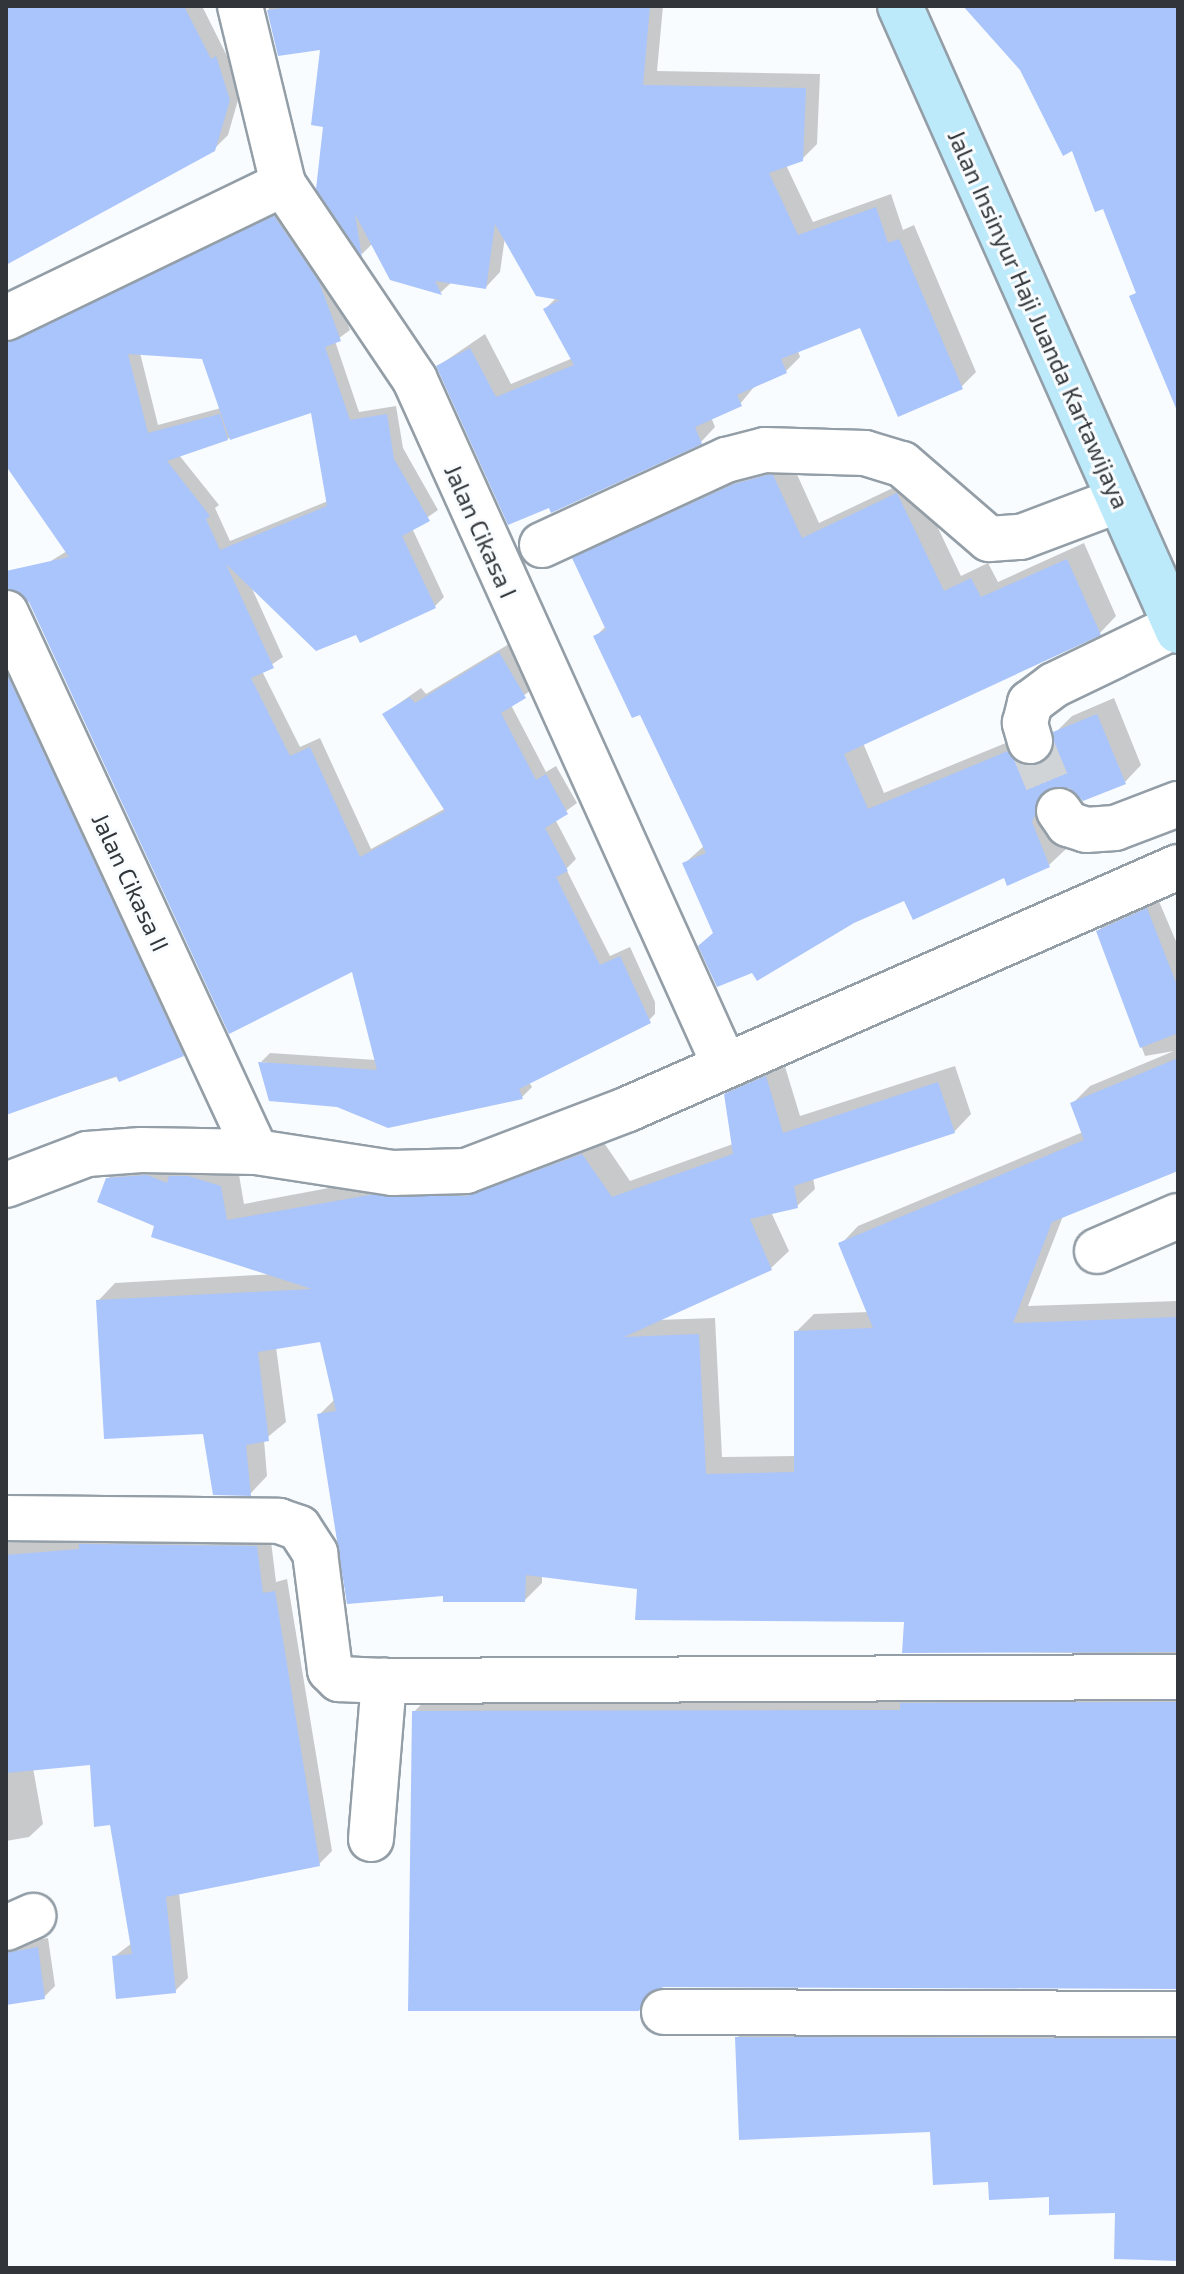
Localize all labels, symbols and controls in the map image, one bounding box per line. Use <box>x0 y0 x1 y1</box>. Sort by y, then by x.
street label: Jalan Insinyur Haji Juanda Kartawijaya <box>942 125 1136 513</box>
street label: Jalan Cikasa I <box>439 460 523 602</box>
street label: Jalan Cikasa II <box>86 808 176 956</box>

